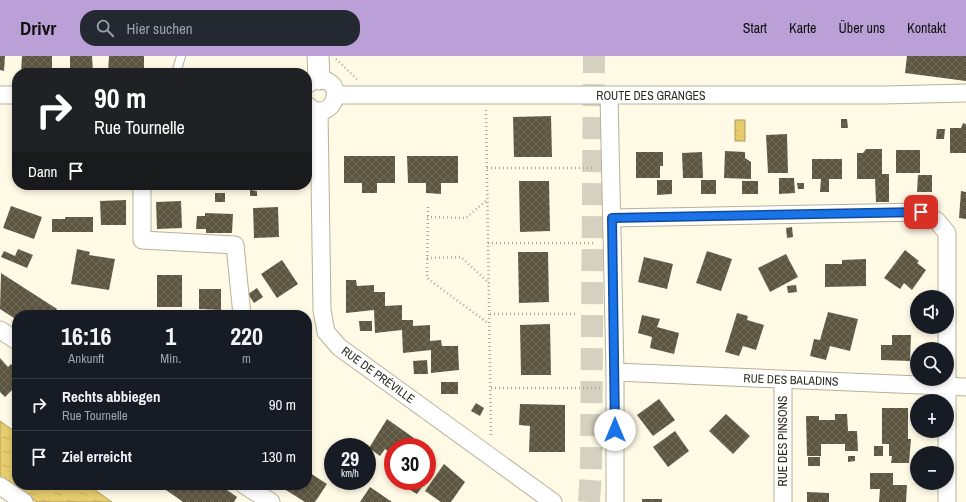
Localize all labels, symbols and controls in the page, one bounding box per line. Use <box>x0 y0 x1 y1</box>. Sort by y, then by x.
search box <box>80 10 360 46</box>
text: Drivr <box>20 15 56 41</box>
icon: search <box>94 17 116 39</box>
text: Hier suchen <box>126 18 193 39</box>
text: Start <box>743 19 767 37</box>
text: Karte <box>789 19 816 37</box>
text: Über uns <box>838 19 885 37</box>
text: Kontakt <box>907 19 946 37</box>
text: 90 m <box>94 79 146 117</box>
icon: right <box>28 84 80 136</box>
street label: ROUTE DES GRANGES <box>596 88 706 104</box>
text: Rue Tournelle <box>94 115 185 140</box>
icon: arrive <box>65 160 87 182</box>
text: Dann <box>28 161 57 182</box>
pin <box>904 195 938 229</box>
icon: arrive <box>910 201 932 223</box>
map controls <box>910 290 954 490</box>
button: sound <box>910 290 954 334</box>
text: 16:16 <box>61 320 111 352</box>
text: 1 <box>165 320 176 352</box>
text: 220 <box>230 320 263 352</box>
button: search <box>910 342 954 386</box>
street label: RUE DE PRÉVILLE <box>338 343 418 407</box>
text: Ankunft <box>68 350 104 367</box>
text: Min. <box>160 350 181 367</box>
text: m <box>242 350 251 367</box>
street label: RUE DES BALADINS <box>743 370 839 390</box>
text: Rechts abbiegen <box>62 386 160 407</box>
icon: right <box>28 394 50 416</box>
text: 90 m <box>269 394 296 415</box>
button: + <box>910 394 954 438</box>
street label: RUE DES PINSONS <box>775 395 791 486</box>
text: Rue Tournelle <box>62 407 128 424</box>
position arrow <box>594 409 636 451</box>
speed limit sign: 30 <box>384 438 436 490</box>
text: 29 <box>341 445 359 472</box>
icon: arrive <box>28 446 50 468</box>
text: Ziel erreicht <box>62 446 132 467</box>
text: 130 m <box>262 446 296 467</box>
button: − <box>910 446 954 490</box>
text: km/h <box>341 467 359 480</box>

